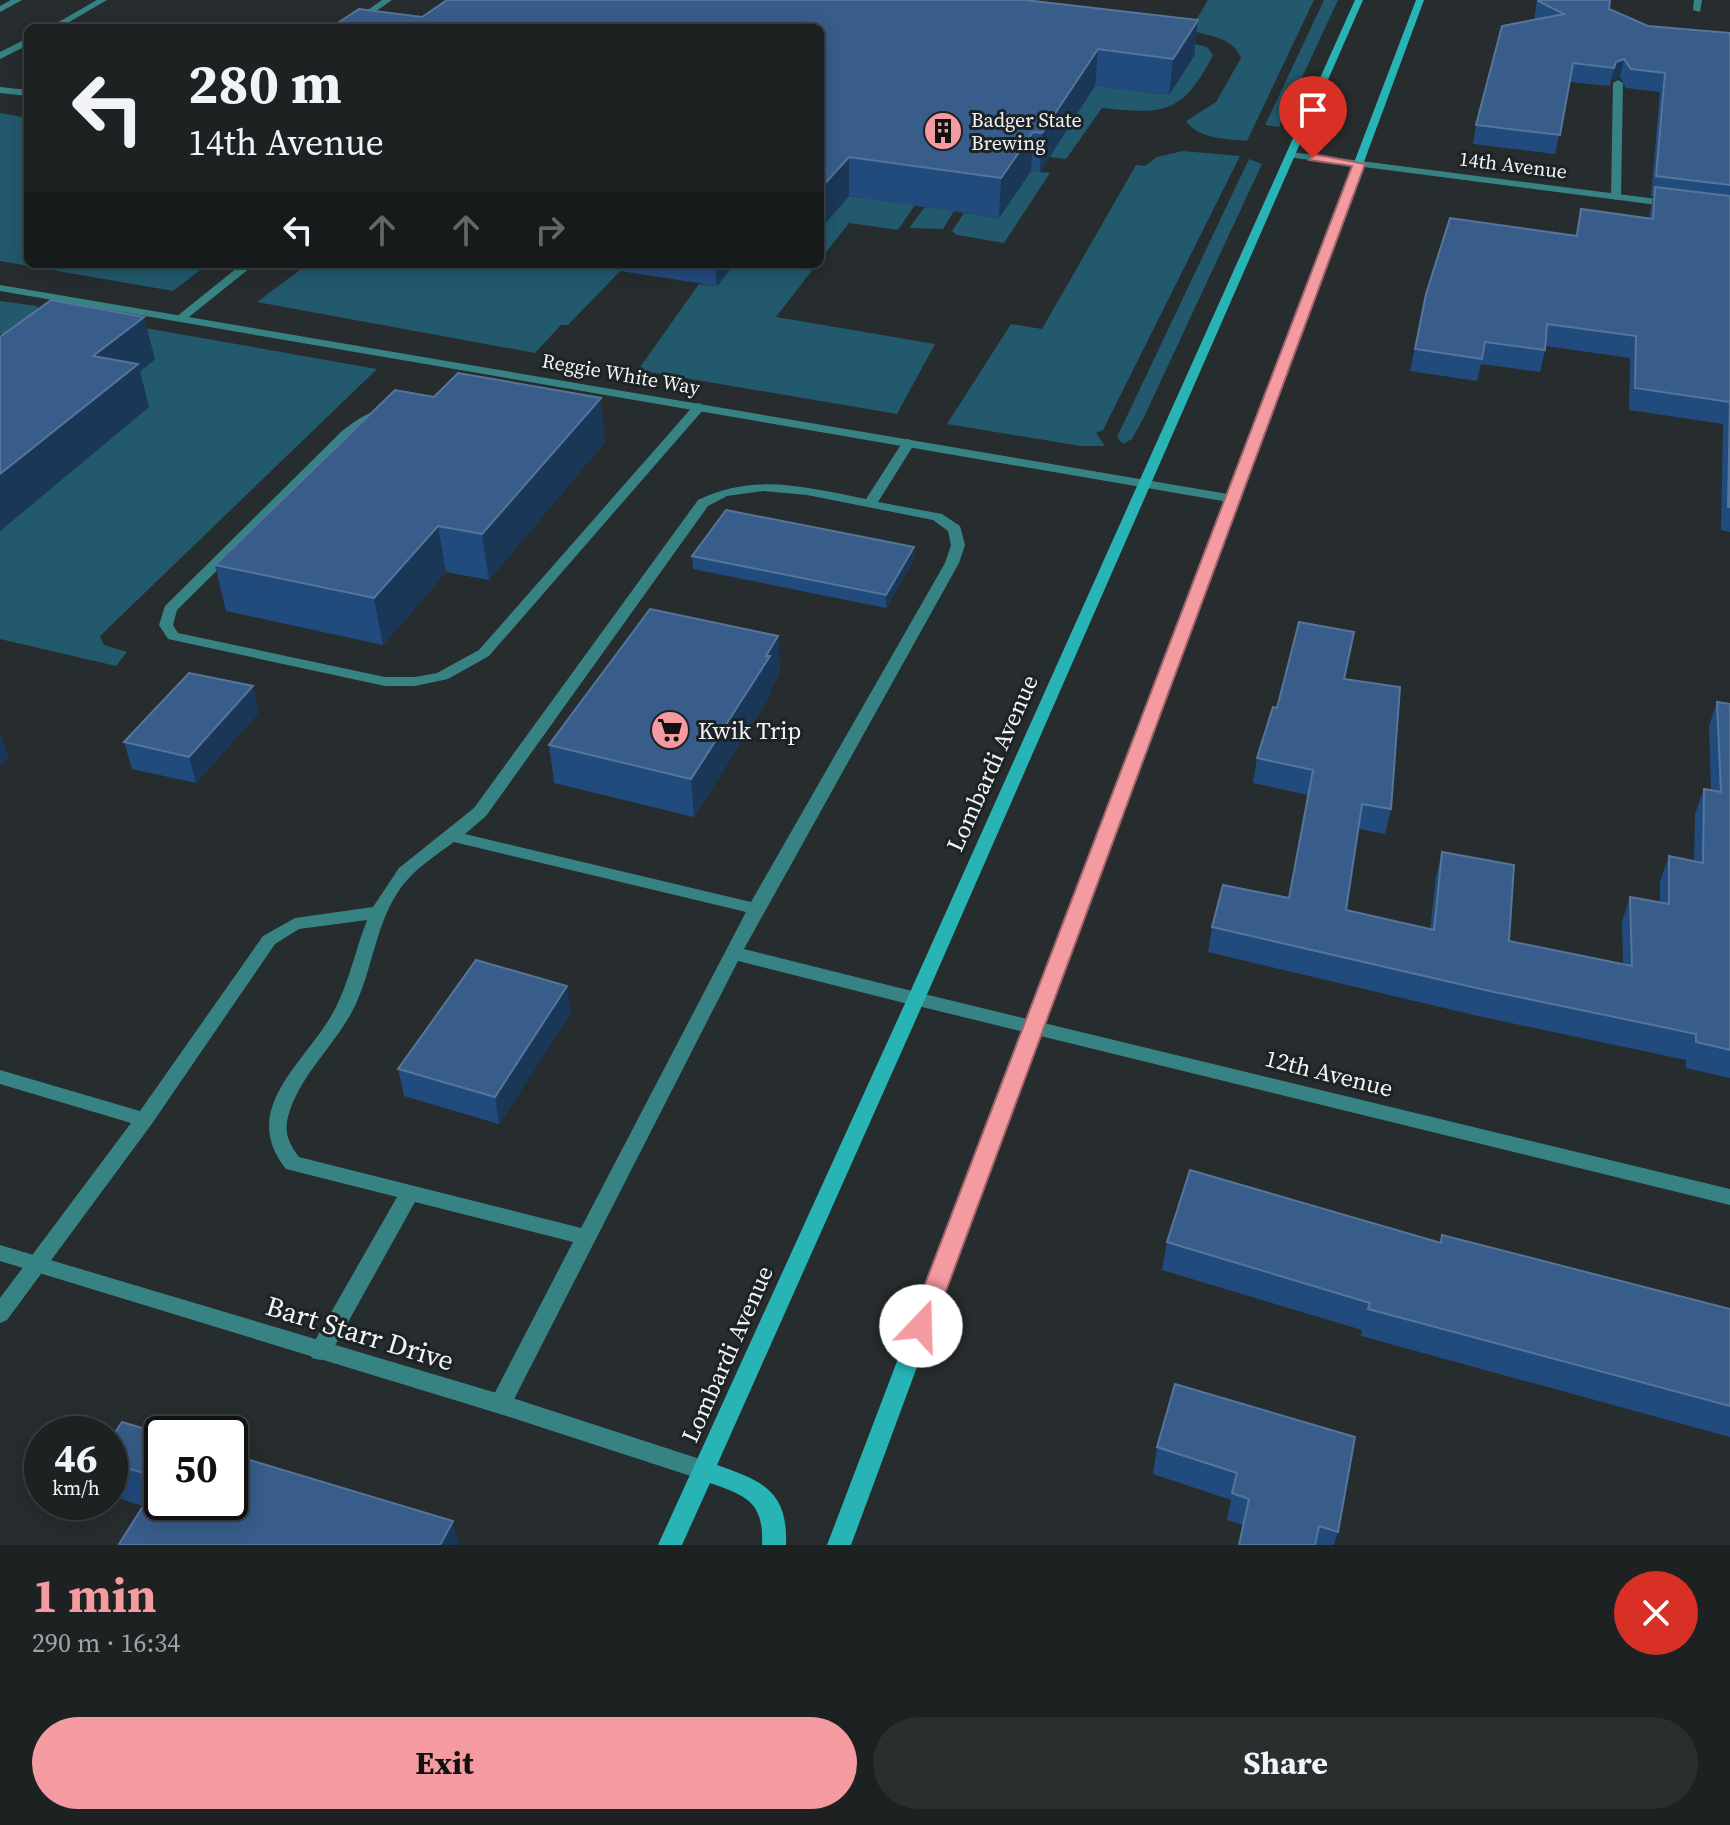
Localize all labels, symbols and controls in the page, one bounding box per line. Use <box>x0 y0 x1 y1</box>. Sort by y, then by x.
text: 280 m <box>188 45 342 122</box>
icon: left <box>56 56 160 160</box>
pin <box>1279 76 1347 158</box>
icon: arrive <box>1291 88 1335 132</box>
place label: Badger State Brewing <box>971 106 1082 157</box>
building icon: Badger State Brewing <box>922 110 964 152</box>
text: 14th Avenue <box>188 118 384 167</box>
street label: 14th Avenue <box>1457 144 1569 186</box>
icon: left <box>276 208 320 252</box>
icon: ahead <box>360 208 404 252</box>
icon: ahead <box>444 208 488 252</box>
icon: right <box>528 208 572 252</box>
street label: Reggie White Way <box>540 346 703 402</box>
street label: Lombardi Avenue <box>938 669 1046 857</box>
supermarket icon: Kwik Trip <box>649 709 691 751</box>
place label: Kwik Trip <box>698 714 801 747</box>
street label: 12th Avenue <box>1262 1041 1396 1105</box>
street label: Lombardi Avenue <box>673 1260 781 1448</box>
position arrow <box>879 1284 963 1368</box>
street label: Bart Starr Drive <box>261 1286 459 1380</box>
speed limit sign: 50 <box>144 1416 248 1520</box>
text: 46 <box>54 1431 98 1485</box>
text: km/h <box>52 1474 100 1502</box>
text: 1 min <box>32 1562 157 1628</box>
button: close <box>1614 1571 1698 1655</box>
text: 290 m · 16:34 <box>32 1625 180 1661</box>
button: Exit <box>32 1717 857 1809</box>
button: Share <box>873 1717 1698 1809</box>

